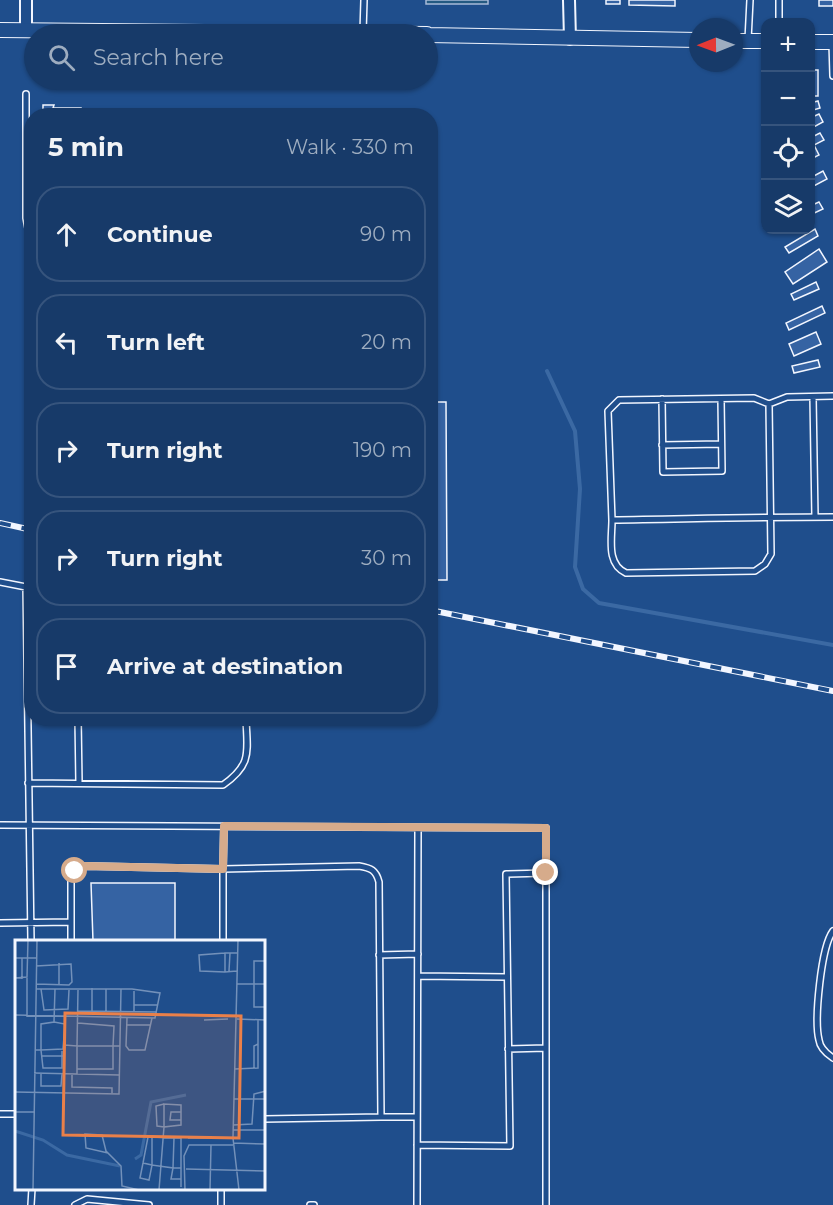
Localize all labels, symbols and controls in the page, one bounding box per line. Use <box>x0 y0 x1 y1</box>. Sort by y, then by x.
north arrow <box>689 18 743 72</box>
map controls <box>761 18 815 234</box>
button: + <box>761 18 815 72</box>
search box <box>24 24 438 90</box>
icon: search <box>45 41 78 74</box>
text: Search here <box>93 44 224 71</box>
button: − <box>761 72 815 126</box>
button: locate <box>761 126 815 180</box>
text: 5 min <box>48 131 124 163</box>
text: Walk · 330 m <box>286 135 414 159</box>
button: layers <box>761 180 815 234</box>
icon: ahead <box>50 218 83 251</box>
text: Continue <box>107 221 213 248</box>
text: 90 m <box>360 222 412 246</box>
icon: left <box>50 326 83 359</box>
text: Turn left <box>107 329 205 356</box>
text: 20 m <box>361 330 412 354</box>
icon: right <box>50 434 83 467</box>
text: Turn right <box>107 437 222 464</box>
text: 190 m <box>353 438 412 462</box>
icon: right <box>50 542 83 575</box>
text: Turn right <box>107 545 222 572</box>
text: 30 m <box>361 546 412 570</box>
icon: arrive <box>50 650 83 683</box>
text: Arrive at destination <box>107 653 343 680</box>
route start <box>61 857 87 883</box>
route end <box>532 859 558 885</box>
inset map <box>15 940 266 1190</box>

